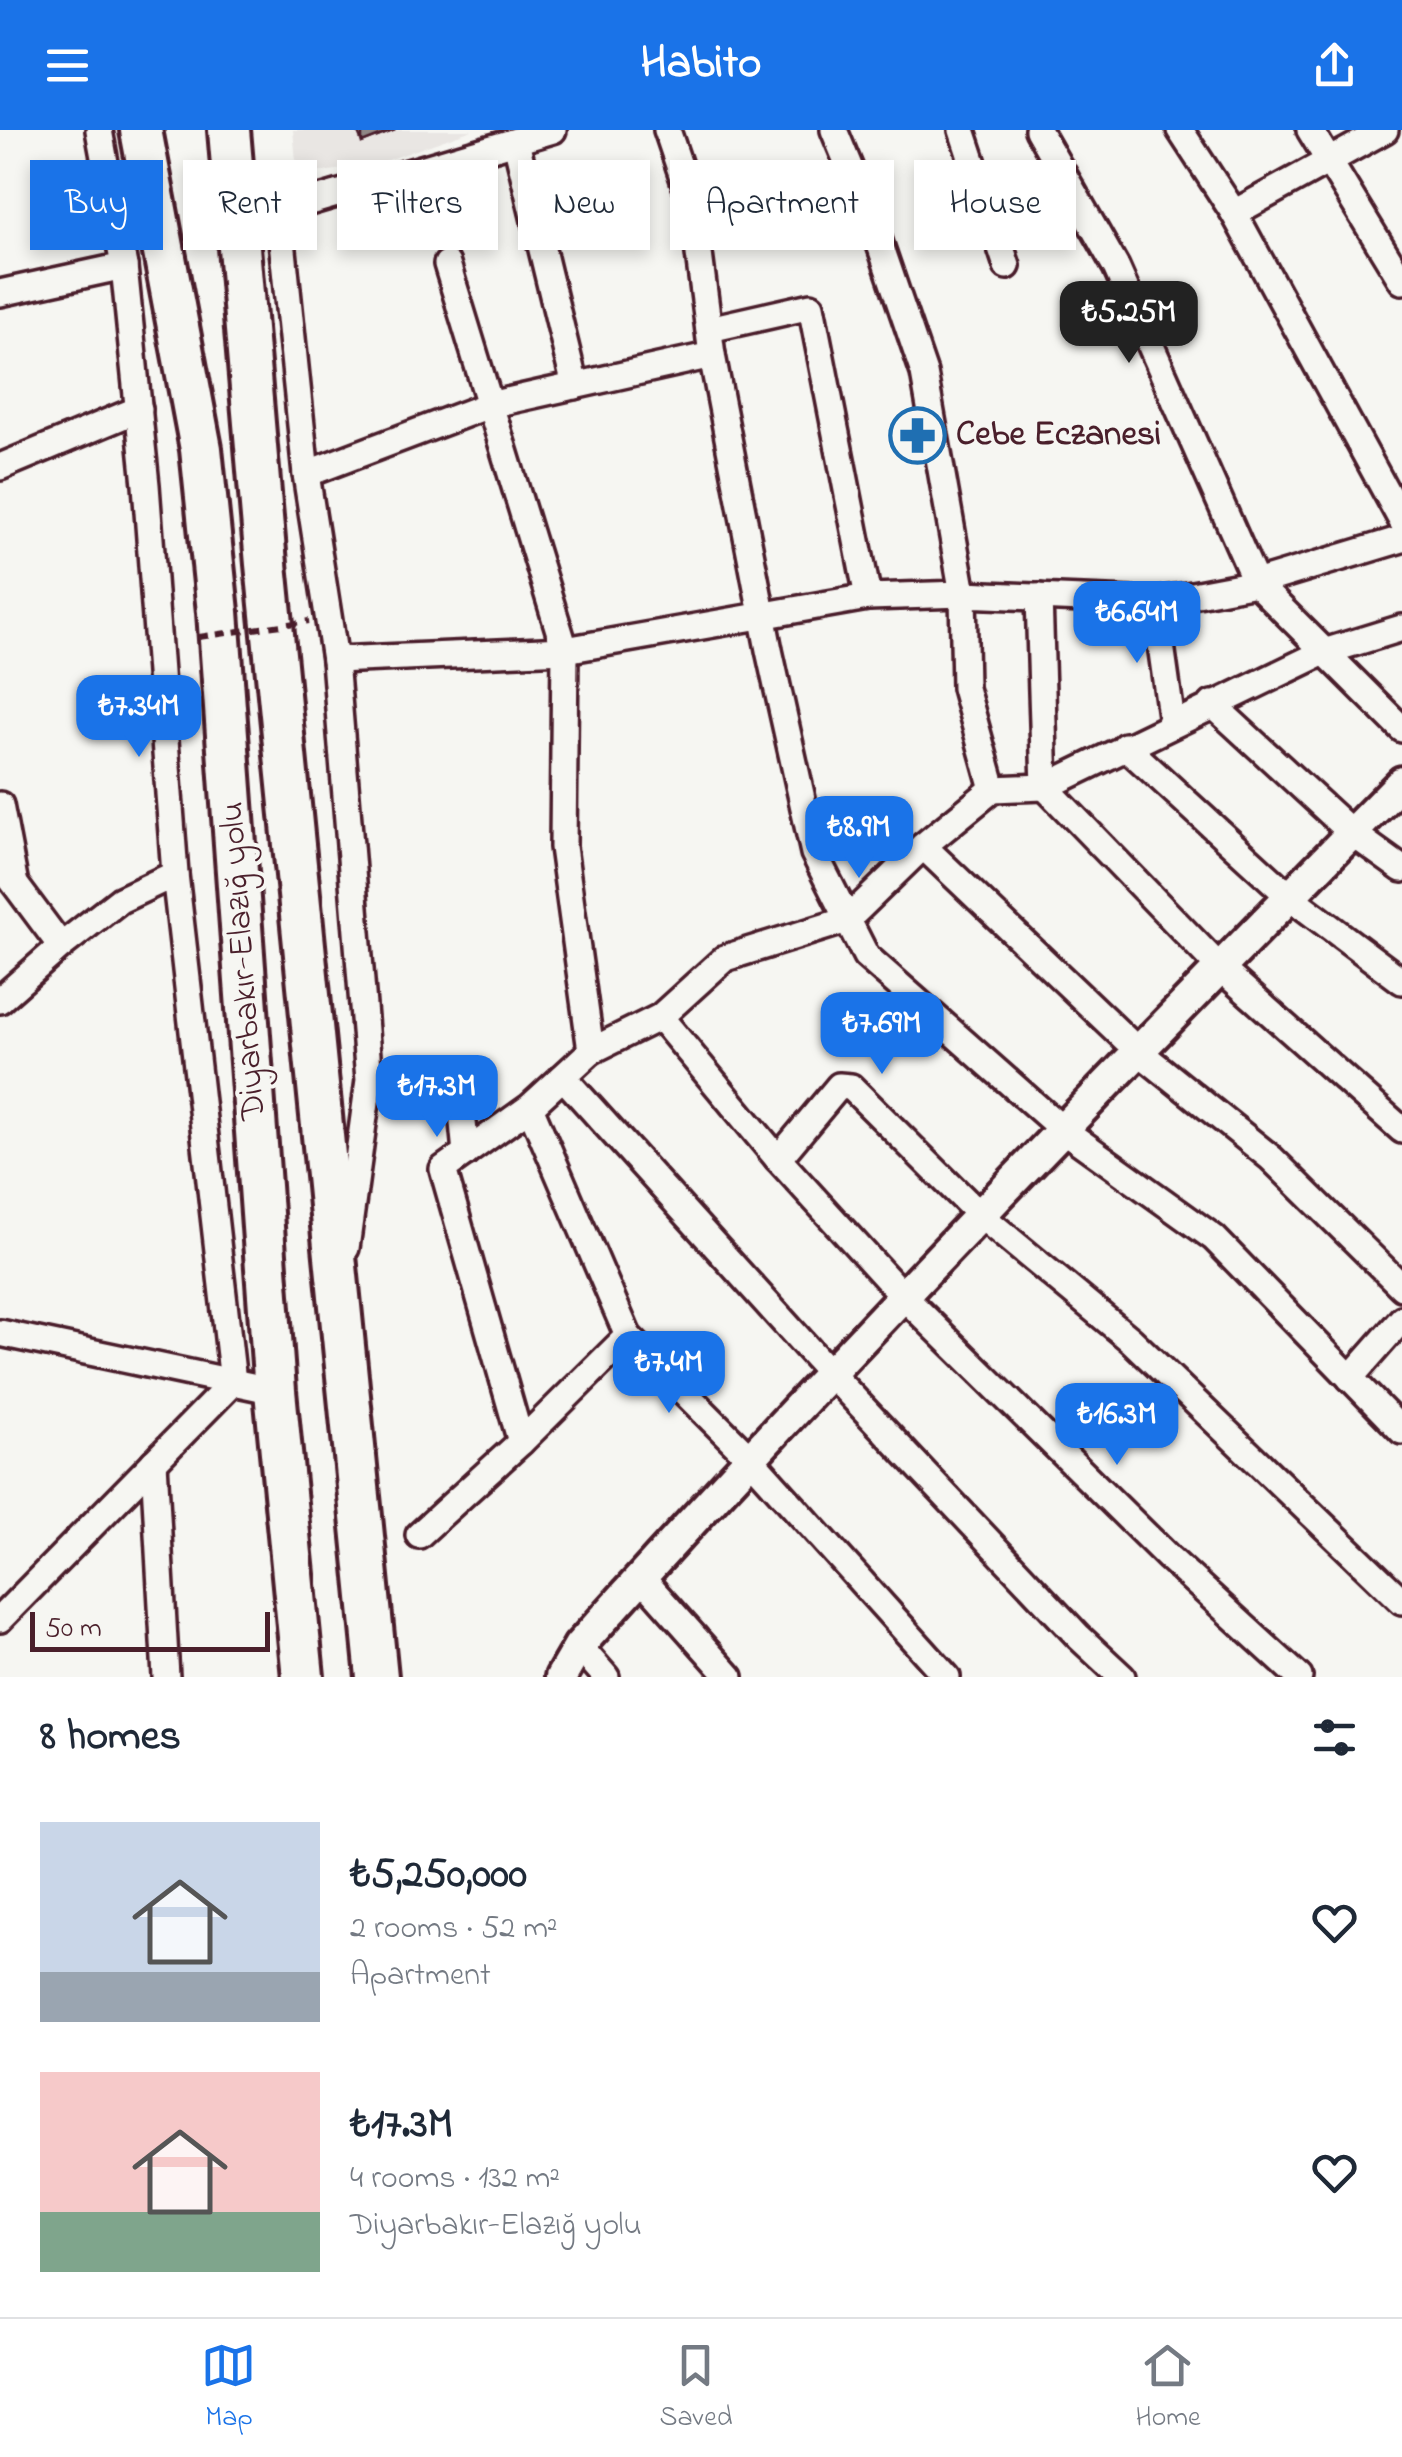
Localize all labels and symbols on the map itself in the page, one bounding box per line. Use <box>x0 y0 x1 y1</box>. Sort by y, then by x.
pin: ₺5.25M <box>1048 281 1210 366</box>
pharmacy icon: Cebe Eczanesi <box>887 405 947 465</box>
place label: Cebe Eczanesi <box>956 410 1161 461</box>
pin: ₺6.64M <box>1056 581 1218 666</box>
pin: ₺7.34M <box>58 675 220 760</box>
pin: ₺8.9M <box>789 796 929 881</box>
street label: Diyarbakır-Elazığ yolu <box>207 800 281 1123</box>
pin: ₺7.69M <box>801 992 963 1077</box>
pin: ₺17.3M <box>356 1055 518 1140</box>
pin: ₺7.4M <box>599 1331 739 1416</box>
pin: ₺16.3M <box>1036 1383 1198 1468</box>
scale bar <box>30 1607 270 1652</box>

